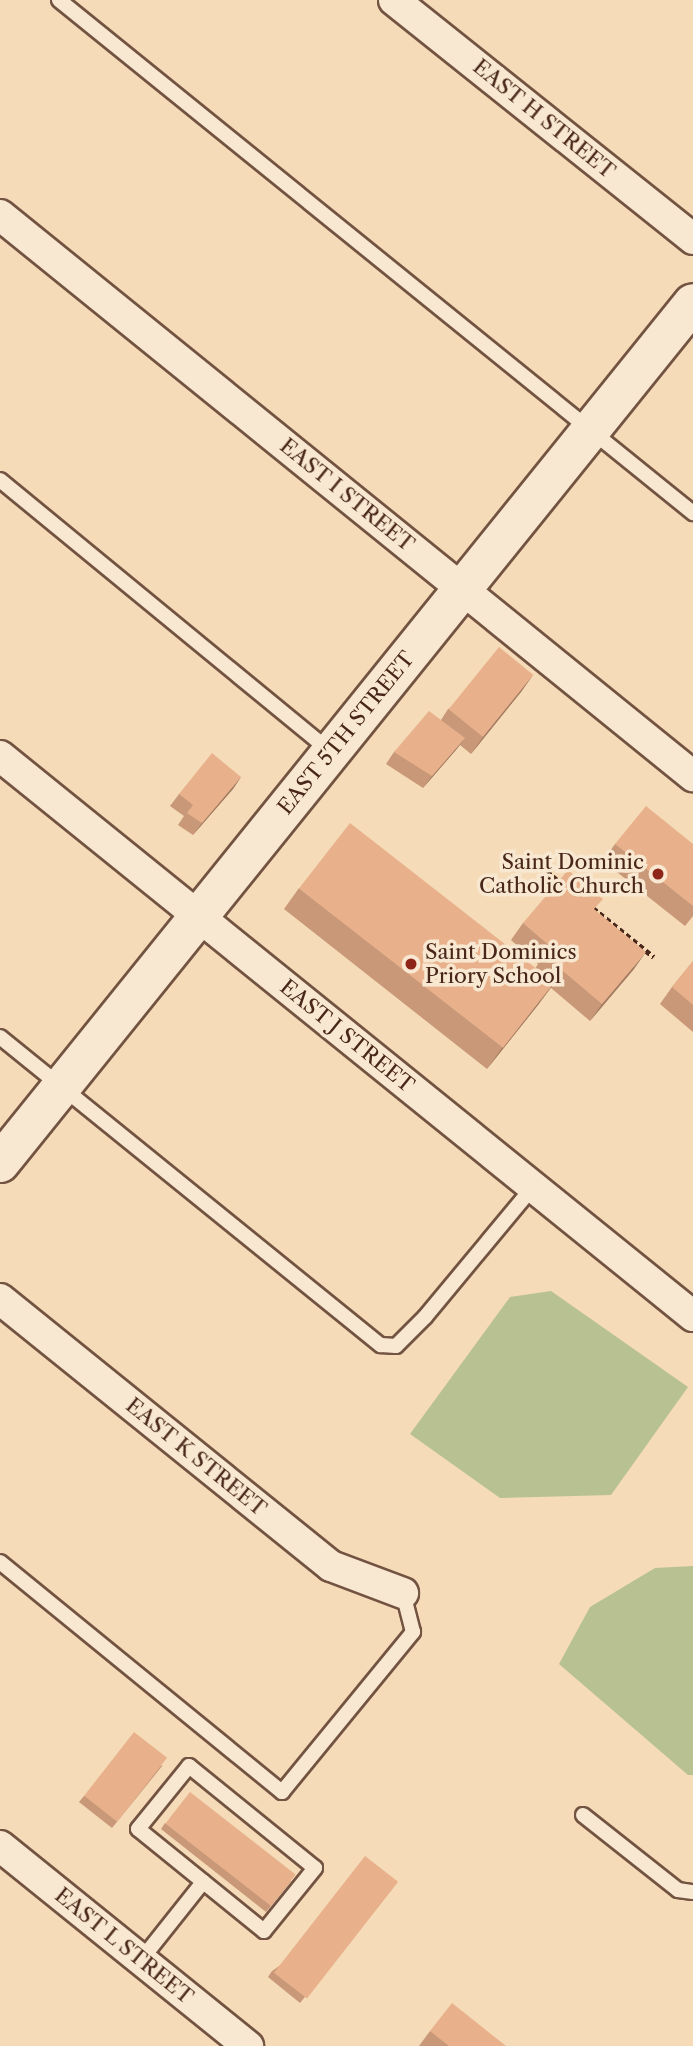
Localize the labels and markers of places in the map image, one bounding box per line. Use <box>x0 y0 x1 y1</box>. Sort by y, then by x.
place label: Saint Dominic Catholic Church <box>479 849 644 899</box>
marker: Saint Dominic Catholic Church <box>650 866 666 882</box>
place label: Saint Dominics Priory School <box>425 939 577 989</box>
marker: Saint Dominics Priory School <box>403 956 419 972</box>

